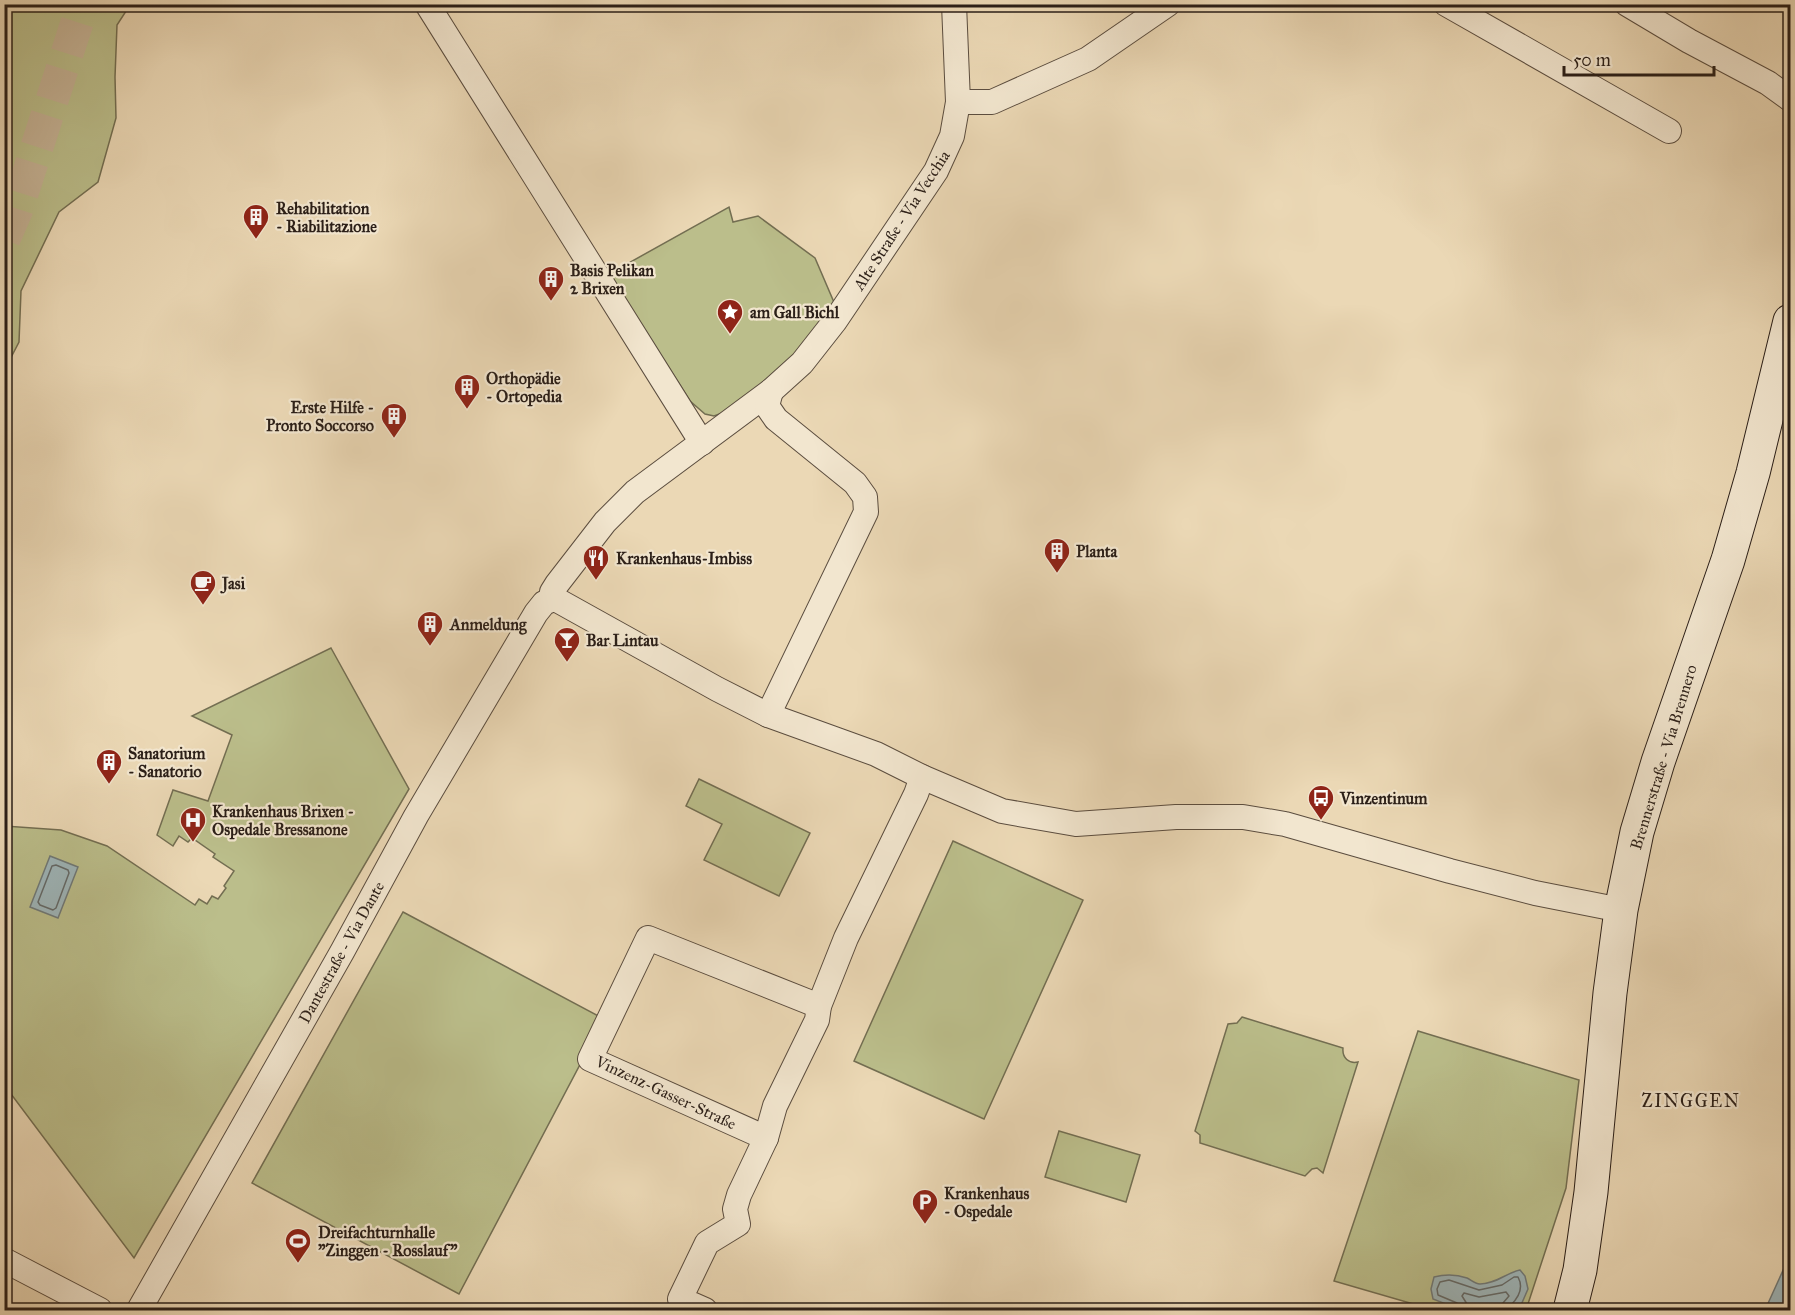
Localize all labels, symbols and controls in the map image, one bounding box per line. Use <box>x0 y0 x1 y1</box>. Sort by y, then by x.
scale bar <box>1564 39 1714 77</box>
text: 50 m <box>1573 49 1611 71</box>
street label: Alte Straße - Via Vecchia <box>849 147 954 295</box>
place label: Rehabilitation - Riabilitazione <box>276 199 377 236</box>
building icon: Rehabilitation - Riabilitazione <box>241 202 271 240</box>
place label: Basis Pelikan 2 Brixen <box>570 261 654 298</box>
building icon: Basis Pelikan 2 Brixen <box>536 264 566 302</box>
place icon: am Gall Bichl <box>715 297 745 335</box>
place label: am Gall Bichl <box>750 303 840 322</box>
place label: Orthopädie - Ortopedia <box>486 369 563 407</box>
building icon: Orthopädie - Ortopedia <box>452 372 482 410</box>
place label: Erste Hilfe - Pronto Soccorso <box>266 398 374 435</box>
building icon: Erste Hilfe - Pronto Soccorso <box>379 401 409 439</box>
building icon: Planta <box>1042 536 1072 574</box>
place label: Planta <box>1076 542 1118 561</box>
restaurant icon: Krankenhaus-Imbiss <box>581 543 611 581</box>
place label: Krankenhaus-Imbiss <box>616 549 752 568</box>
cafe icon: Jasi <box>188 568 218 606</box>
place label: Jasi <box>220 574 246 594</box>
building icon: Anmeldung <box>415 609 445 647</box>
place label: Anmeldung <box>449 615 527 635</box>
bar icon: Bar Lintau <box>552 625 582 663</box>
place label: Bar Lintau <box>586 631 659 650</box>
street label: Brennerstraße - Via Brennero <box>1626 662 1701 852</box>
place label: Sanatorium - Sanatorio <box>128 744 206 781</box>
building icon: Sanatorium - Sanatorio <box>94 747 124 785</box>
bus stop icon: Vinzentinum <box>1306 783 1336 821</box>
place label: Vinzentinum <box>1339 789 1428 808</box>
place label: Krankenhaus Brixen - Ospedale Bressanone <box>212 802 354 840</box>
hospital icon: Krankenhaus Brixen - Ospedale Bressanone <box>178 805 208 843</box>
street label: Dantestraße - Via Dante <box>295 878 388 1026</box>
street label: Vinzenz-Gasser-Straße <box>592 1051 739 1133</box>
district label: ZINGGEN <box>1642 1090 1741 1112</box>
place label: Krankenhaus - Ospedale <box>944 1184 1030 1222</box>
parking icon: Krankenhaus - Ospedale <box>910 1187 940 1225</box>
place label: Dreifachturnhalle "Zinggen - Rosslauf" <box>318 1223 458 1261</box>
sports icon: Dreifachturnhalle "Zinggen - Rosslauf" <box>283 1226 313 1264</box>

